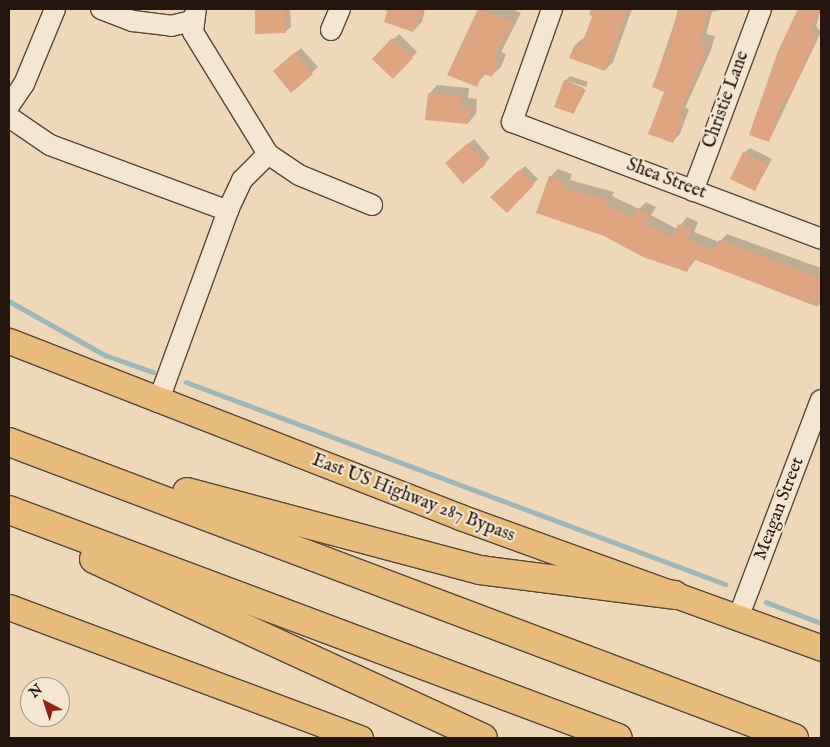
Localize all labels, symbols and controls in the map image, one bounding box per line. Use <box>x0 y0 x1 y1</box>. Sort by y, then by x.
street label: Christie Lane <box>699 49 755 151</box>
street label: Shea Street <box>623 155 709 205</box>
street label: East US Highway 287 Bypass <box>309 450 517 548</box>
street label: Meagan Street <box>750 454 810 564</box>
north arrow <box>20 677 70 727</box>
text: N <box>26 680 46 702</box>

